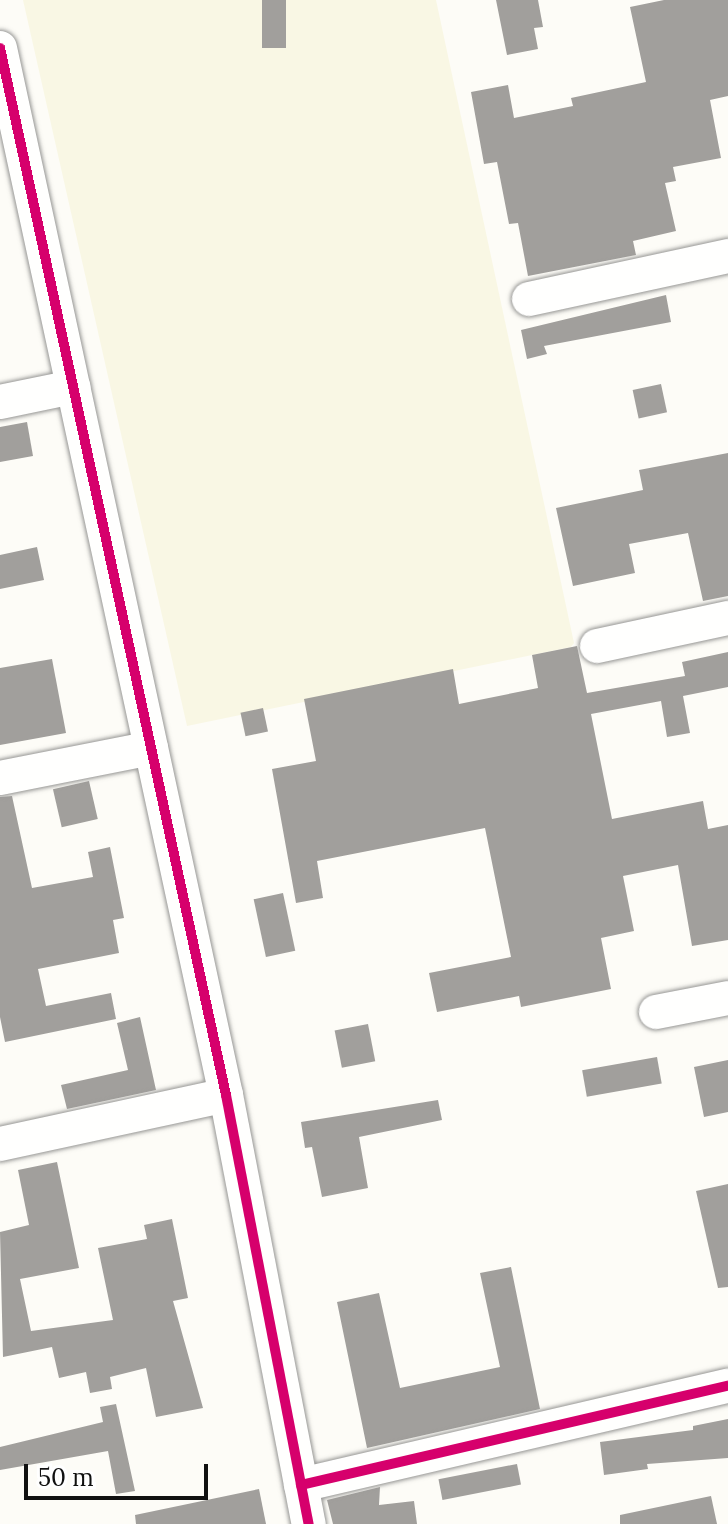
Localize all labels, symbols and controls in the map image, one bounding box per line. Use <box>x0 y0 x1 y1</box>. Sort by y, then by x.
scale bar <box>28 1448 212 1498</box>
text: 50 m <box>38 1462 94 1493</box>

